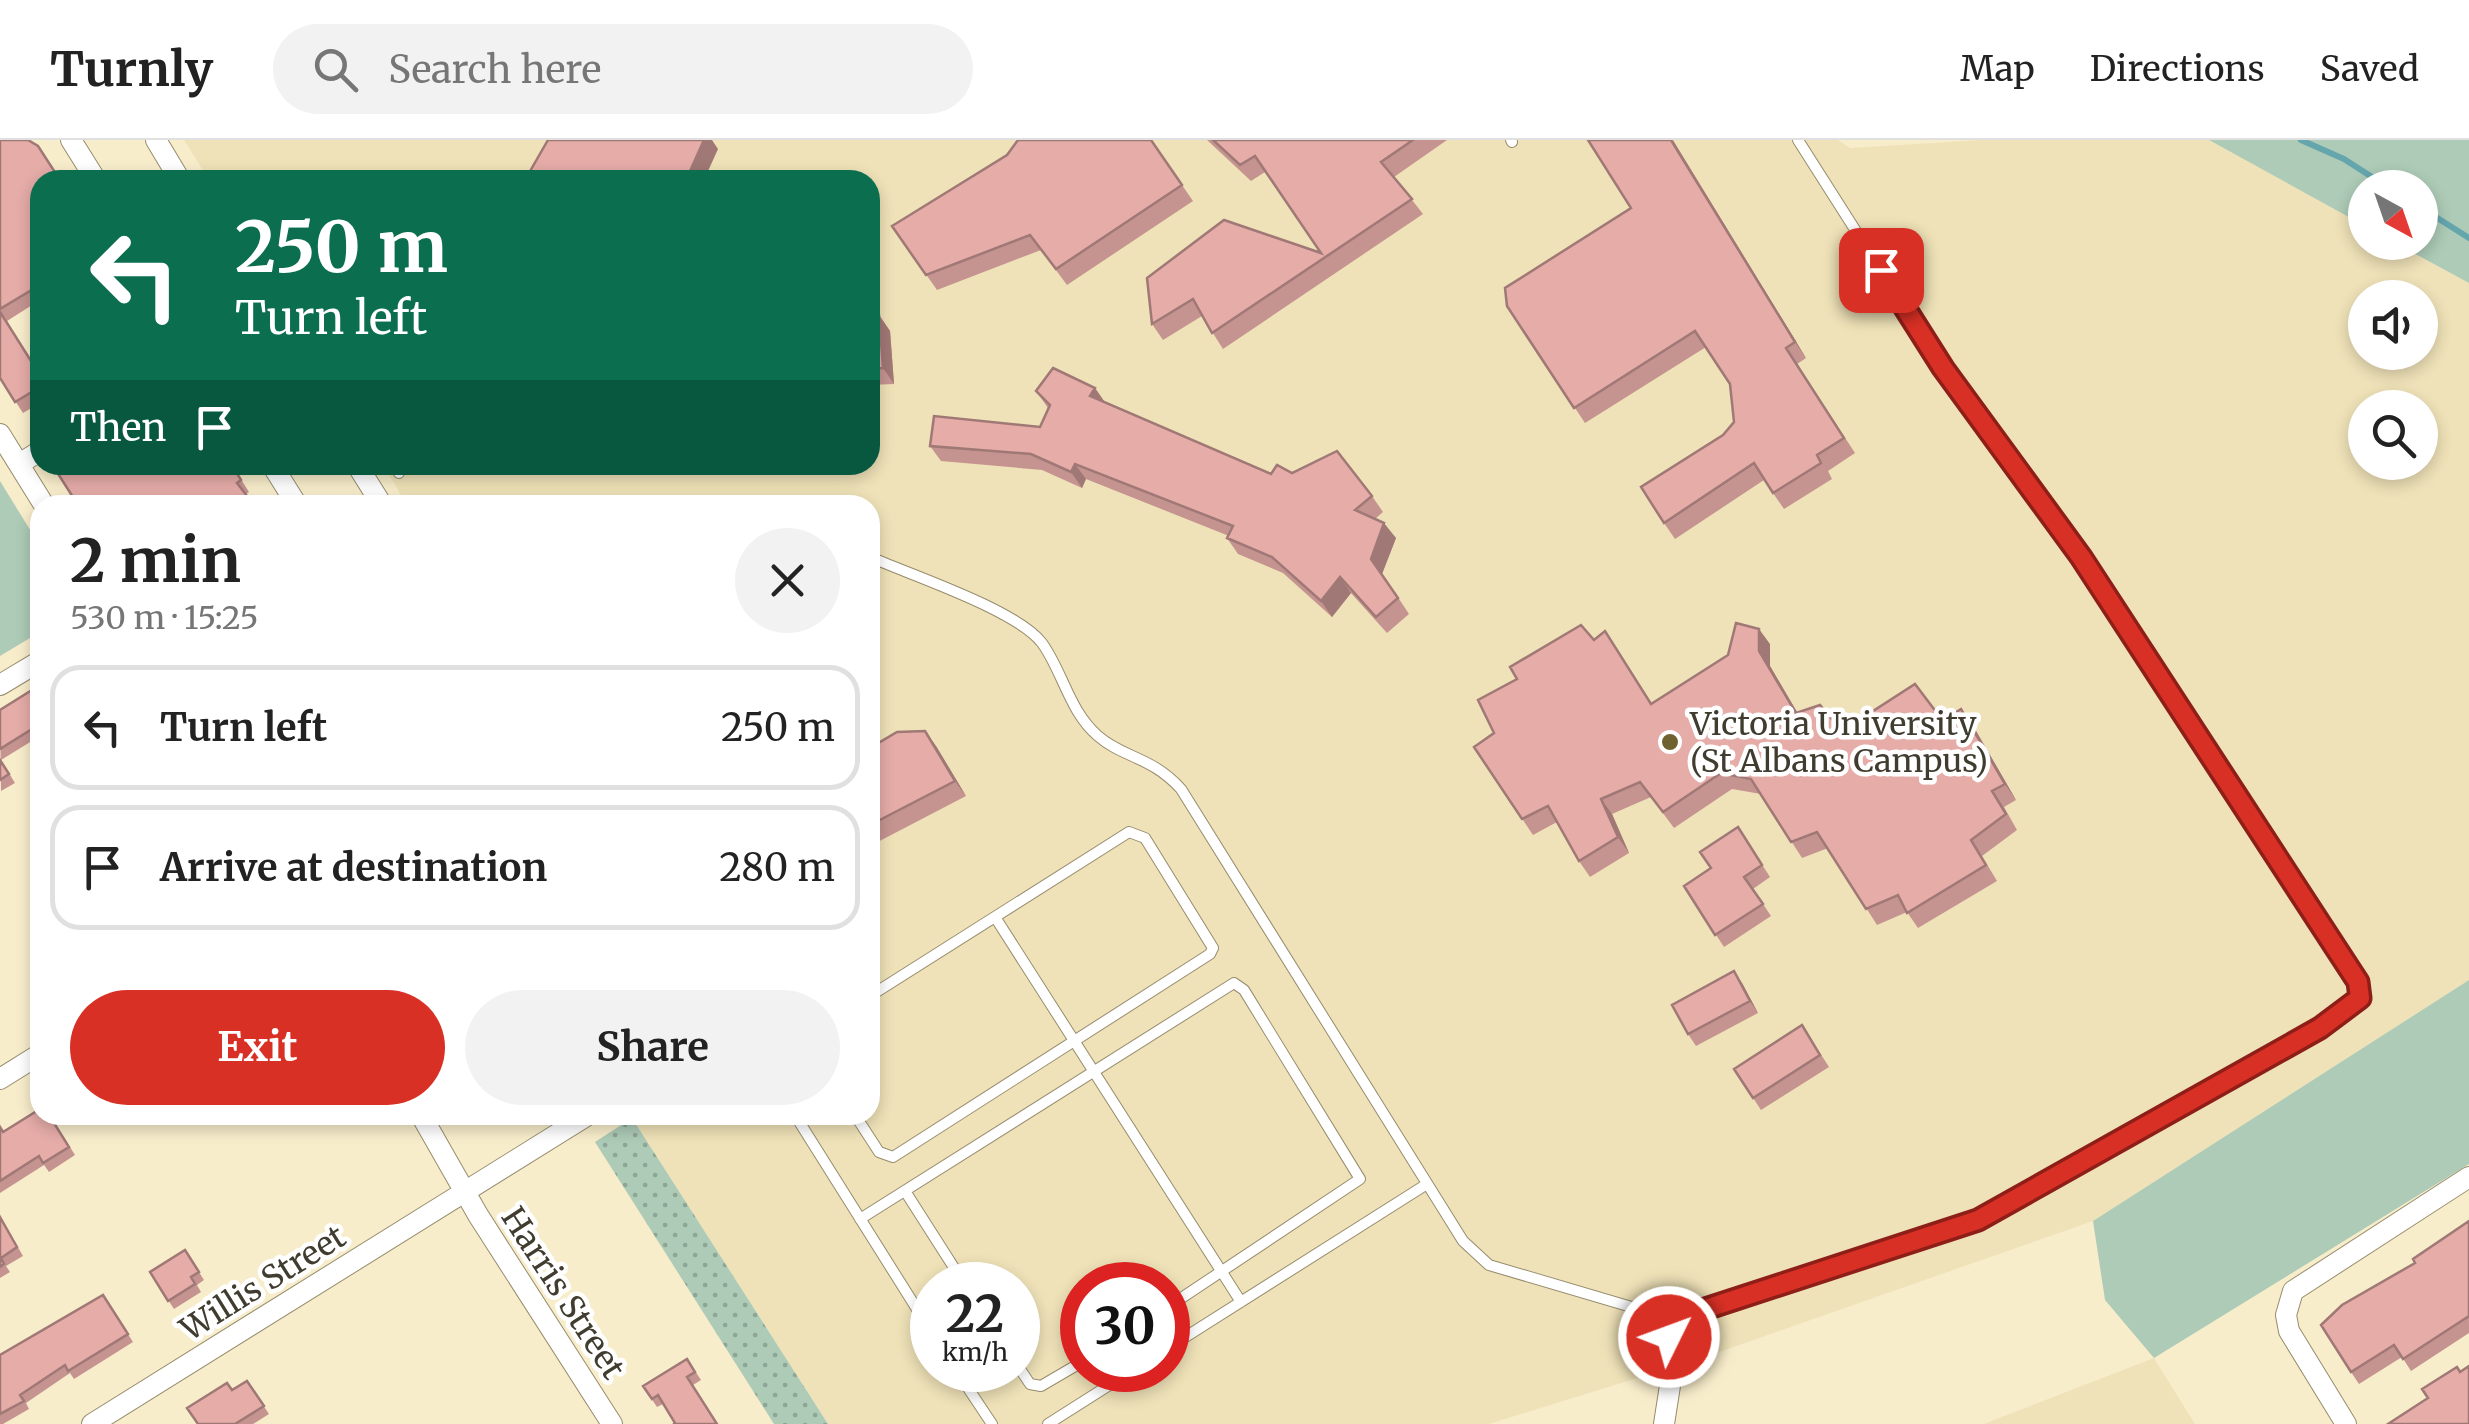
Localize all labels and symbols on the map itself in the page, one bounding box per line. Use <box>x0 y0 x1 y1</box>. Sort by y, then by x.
north arrow <box>2348 170 2438 260</box>
pin <box>1839 228 1924 313</box>
place label: Victoria University (St Albans Campus) <box>1689 704 1988 781</box>
marker: Victoria University (St Albans Campus) <box>1659 731 1681 753</box>
street label: Harris Street <box>493 1200 634 1387</box>
street label: Willis Street <box>172 1216 353 1350</box>
speed limit sign: 30 <box>1060 1262 1190 1392</box>
position arrow <box>1617 1285 1721 1389</box>

